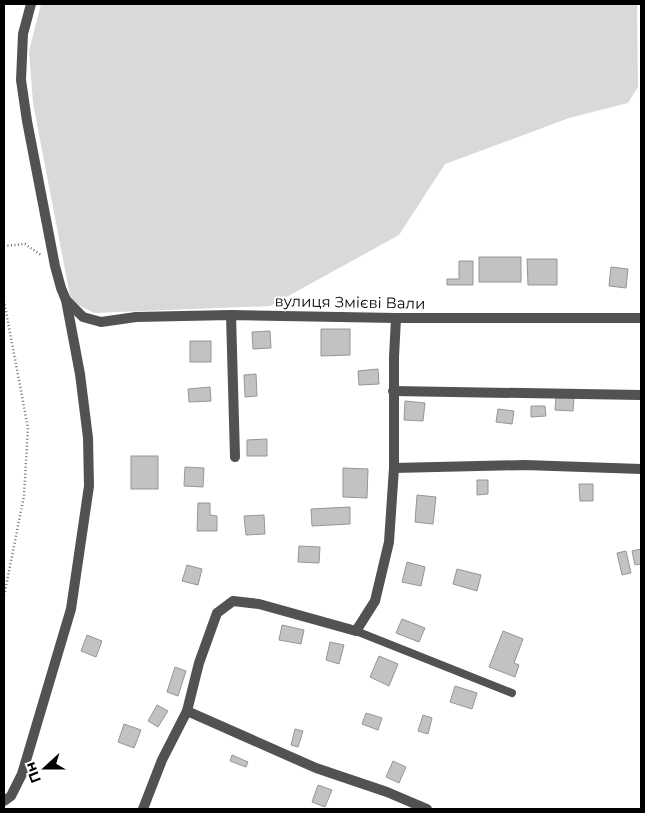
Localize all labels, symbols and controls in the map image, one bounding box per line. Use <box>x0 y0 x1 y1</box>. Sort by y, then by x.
street label: вулиця Змієві Вали <box>274 291 426 313</box>
north arrow <box>20 743 70 793</box>
text: Пн <box>21 760 45 786</box>

